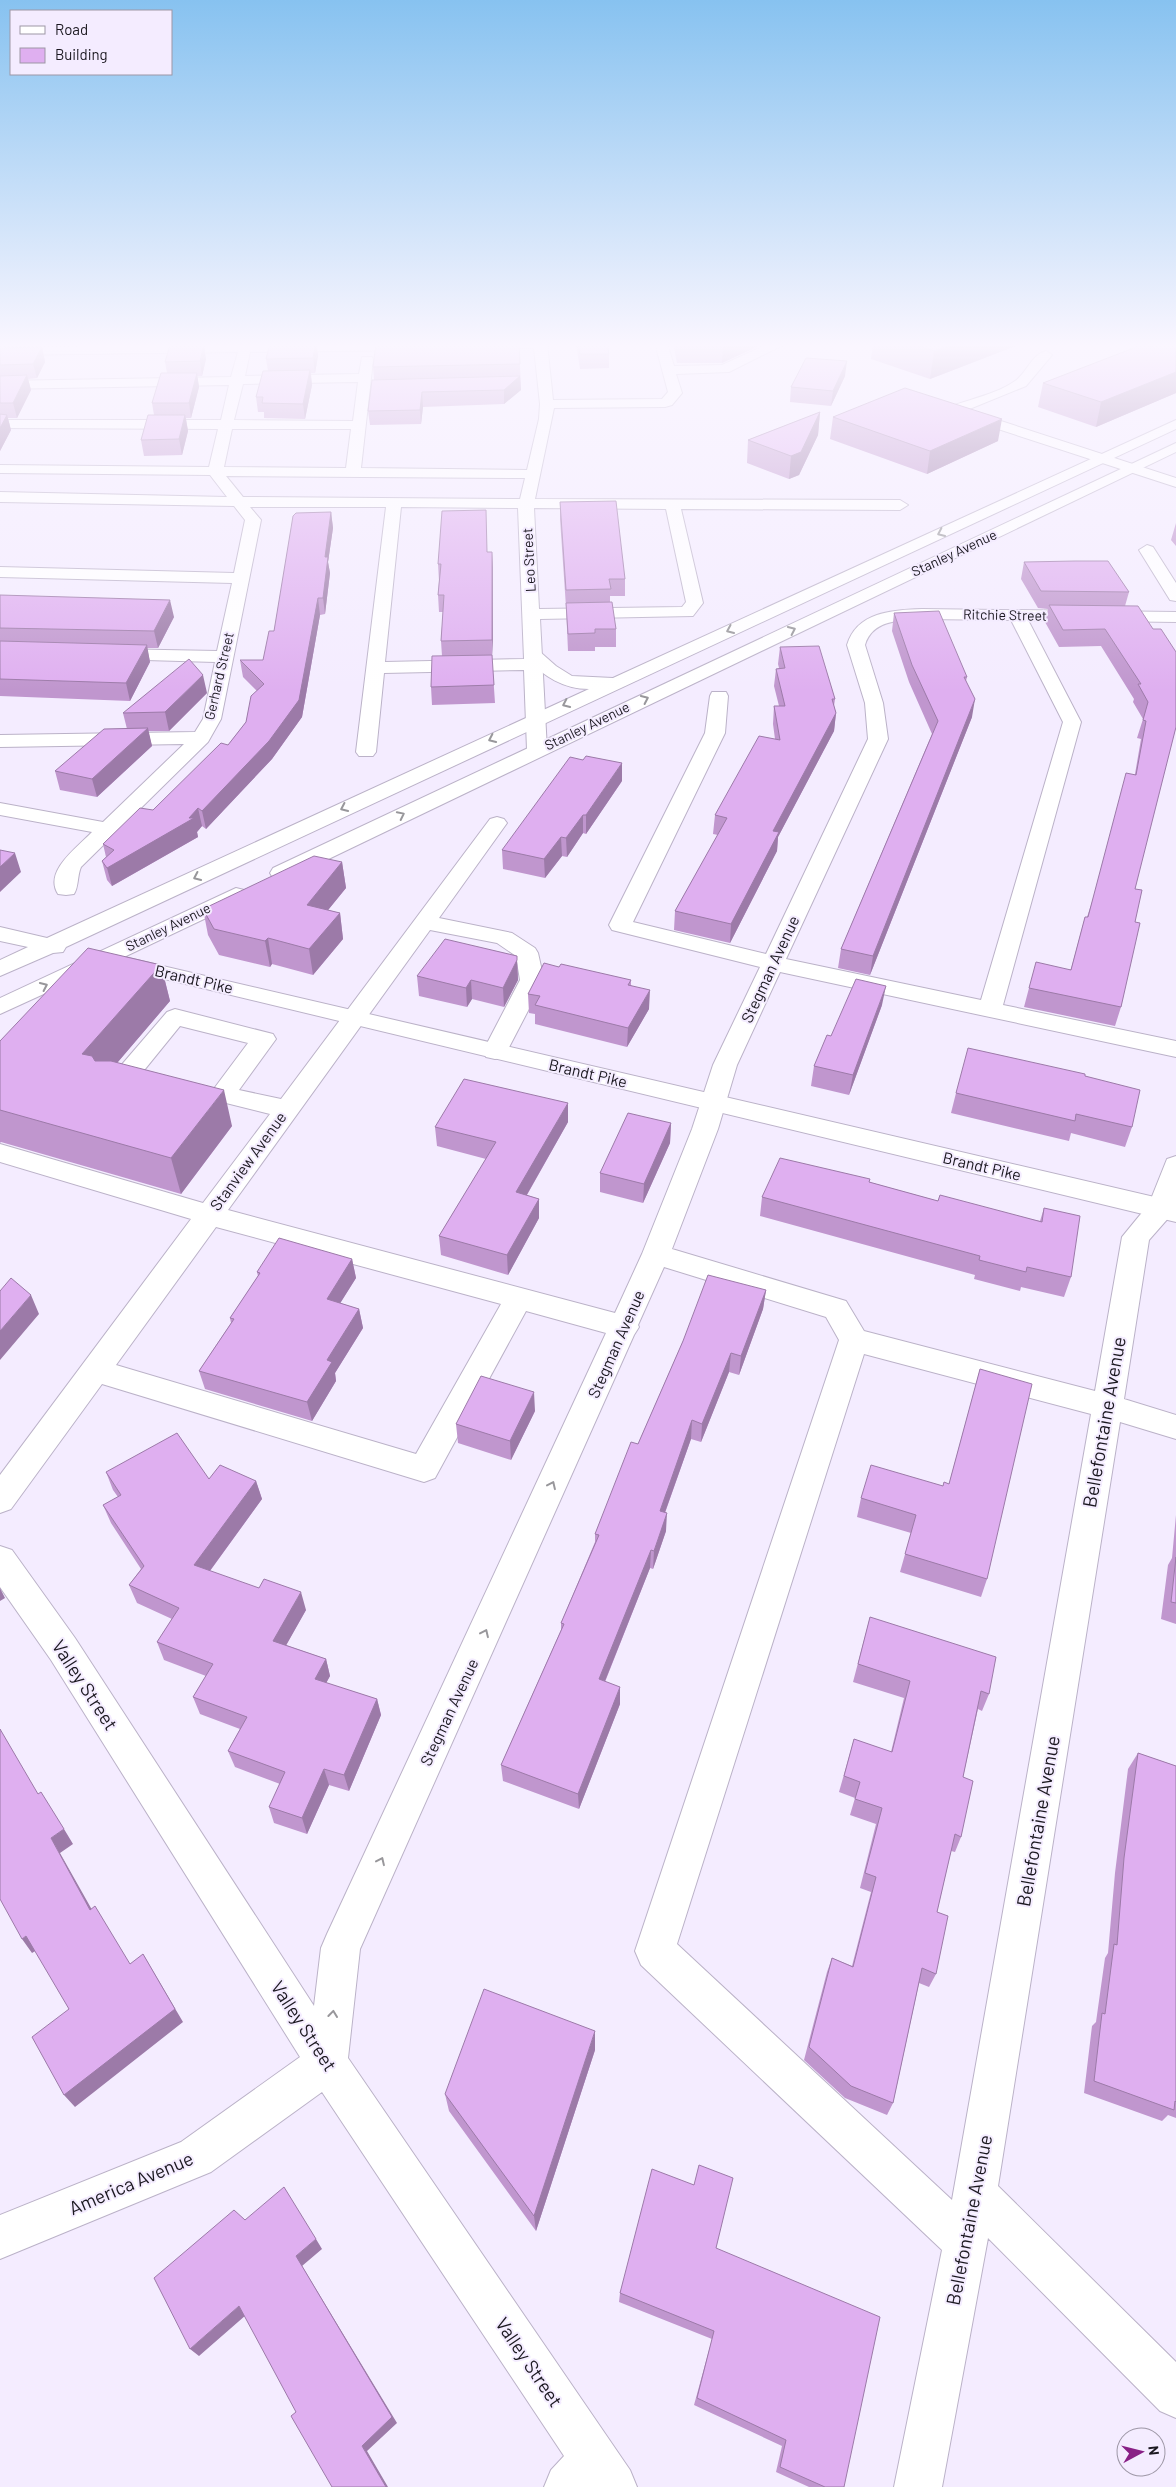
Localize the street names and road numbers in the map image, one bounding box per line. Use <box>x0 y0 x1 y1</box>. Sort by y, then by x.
street label: Stanley Avenue <box>908 525 999 580</box>
street label: Leo Street <box>518 528 539 592</box>
street label: Ritchie Street <box>963 605 1047 624</box>
street label: Gerhard Street <box>200 630 237 721</box>
street label: Stanley Avenue <box>542 698 632 753</box>
street label: Stanley Avenue <box>123 899 213 954</box>
street label: Stegman Avenue <box>736 912 803 1025</box>
street label: Brandt Pike <box>153 960 235 997</box>
street label: Brandt Pike <box>547 1054 629 1091</box>
street label: Stanview Avenue <box>205 1108 290 1214</box>
street label: Brandt Pike <box>941 1147 1023 1184</box>
street label: Stegman Avenue <box>583 1287 648 1401</box>
street label: Bellefontaine Avenue <box>1077 1335 1130 1509</box>
street label: Valley Street <box>48 1635 123 1734</box>
street label: Stegman Avenue <box>415 1655 482 1768</box>
street label: Bellefontaine Avenue <box>1011 1734 1064 1908</box>
street label: Valley Street <box>267 1976 342 2075</box>
street label: Bellefontaine Avenue <box>941 2133 996 2307</box>
street label: America Avenue <box>65 2146 196 2219</box>
street label: Valley Street <box>491 2313 568 2411</box>

